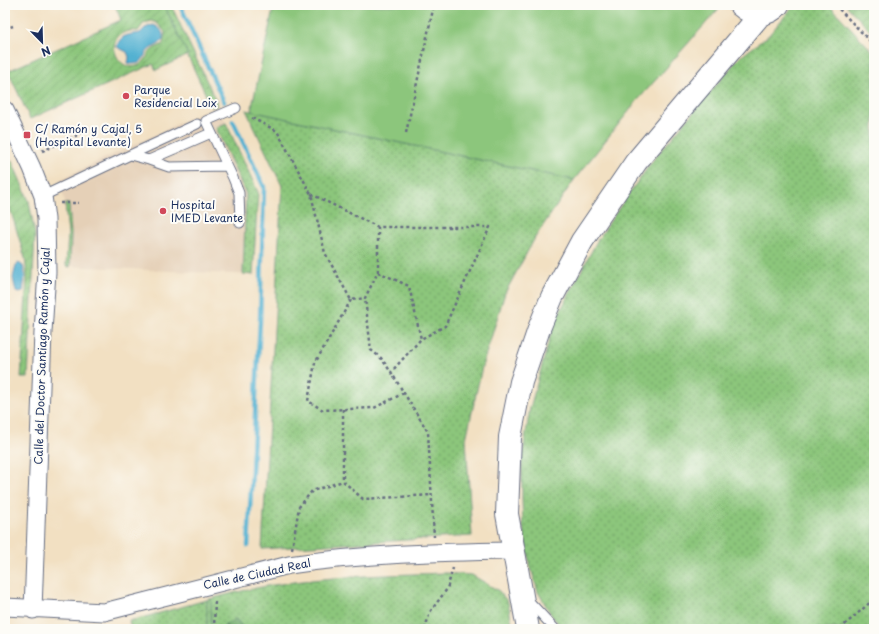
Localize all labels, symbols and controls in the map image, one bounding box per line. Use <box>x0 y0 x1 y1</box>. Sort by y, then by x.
north arrow <box>22 22 62 62</box>
text: N <box>39 42 53 61</box>
place label: Parque Residencial Loix <box>134 81 217 111</box>
marker: Parque Residencial Loix <box>121 91 131 101</box>
place label: C/ Ramón y Cajal, 5 (Hospital Levante) <box>35 120 142 150</box>
marker: C/ Ramón y Cajal, 5 (Hospital Levante) <box>22 130 32 140</box>
place label: Hospital IMED Levante <box>171 196 243 226</box>
marker: Hospital IMED Levante <box>158 206 168 216</box>
street label: Calle del Doctor Santiago Ramón y Cajal <box>29 247 54 465</box>
street label: Calle de Ciudad Real <box>202 554 312 593</box>

